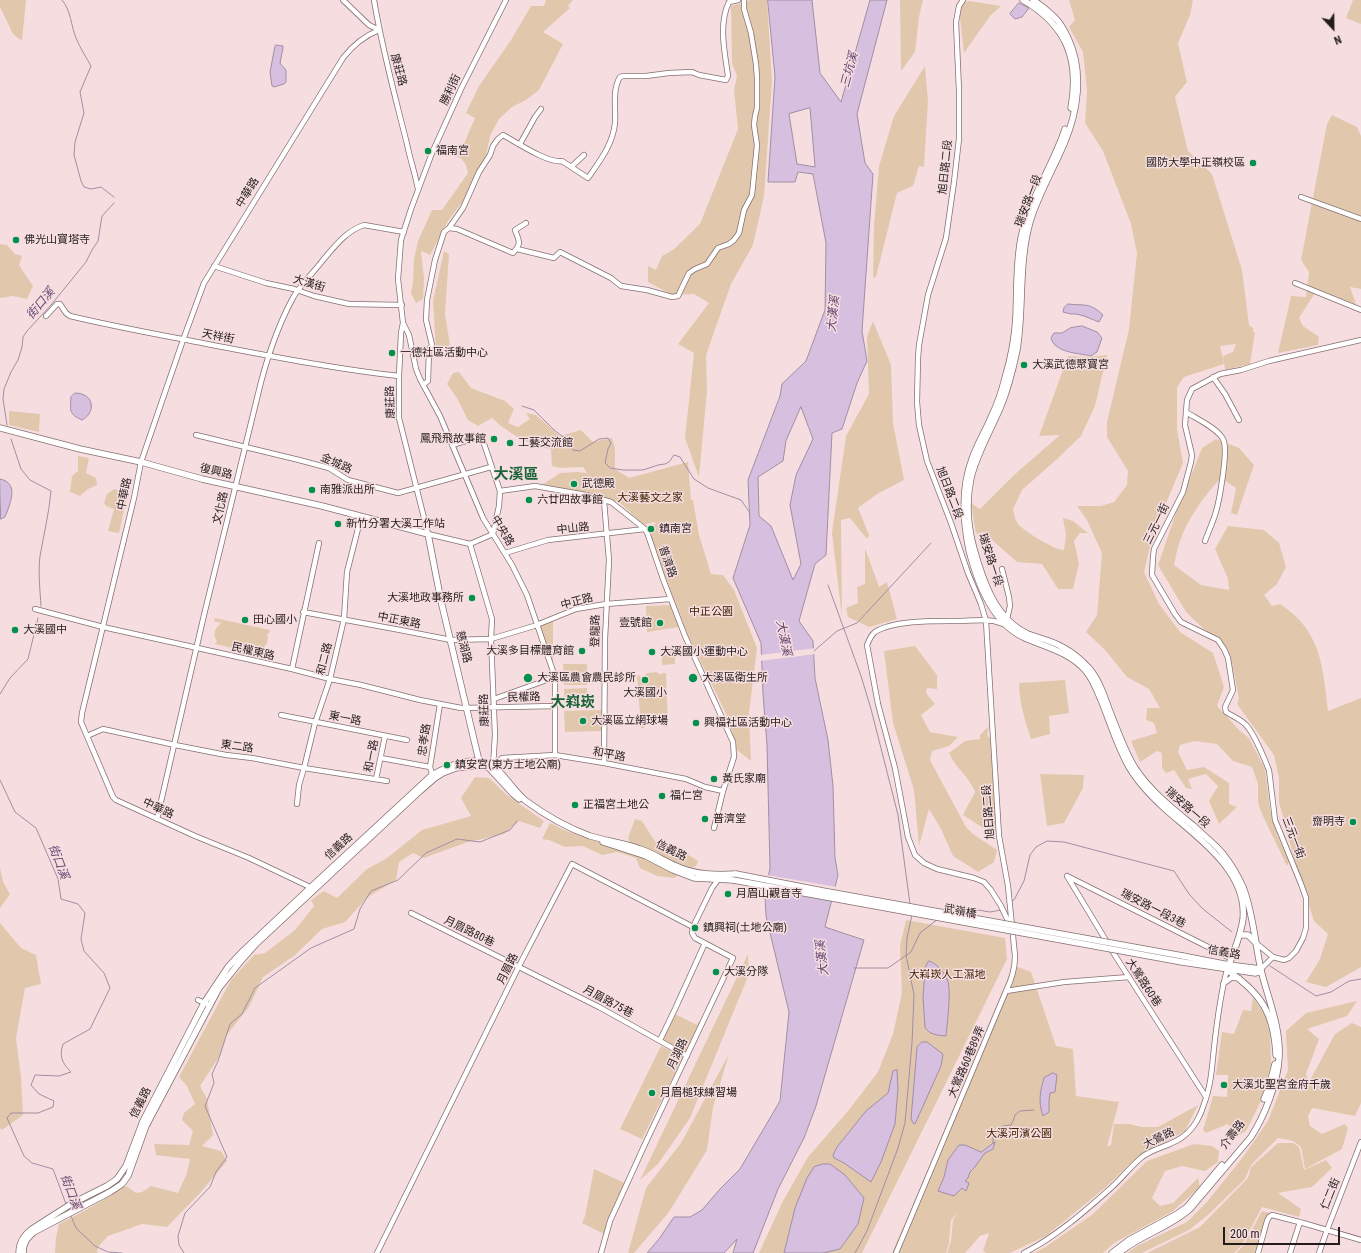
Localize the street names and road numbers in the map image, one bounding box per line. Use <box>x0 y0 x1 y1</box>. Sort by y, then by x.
street label: 康莊路 <box>387 52 409 88</box>
street label: 勝利街 <box>438 72 464 108</box>
street label: 旭日路二段 <box>937 139 955 195</box>
street label: 瑞安路一段 <box>1013 173 1045 229</box>
street label: 中華路 <box>234 175 262 211</box>
street label: 大漢街 <box>291 273 327 295</box>
street label: 天祥街 <box>201 327 235 347</box>
street label: 康莊路 <box>384 385 398 419</box>
street label: 金城路 <box>318 451 354 477</box>
street label: 復興路 <box>198 462 234 482</box>
street label: 旭日路二段 <box>933 465 965 521</box>
street label: 中華路 <box>115 476 135 512</box>
street label: 文化路 <box>211 490 231 526</box>
street label: 三元一街 <box>1141 501 1173 547</box>
street label: 中央路 <box>488 513 516 549</box>
street label: 中山路 <box>556 521 590 537</box>
street label: 瑞安路一段 <box>975 532 1005 588</box>
street label: 普濟路 <box>655 544 679 580</box>
street label: 中正路 <box>559 591 595 613</box>
street label: 中正東路 <box>376 610 422 632</box>
street label: 登龍路 <box>589 614 603 648</box>
street label: 慈湖路 <box>453 629 473 665</box>
street label: 民權東路 <box>230 641 276 663</box>
street label: 和二路 <box>315 641 335 677</box>
street label: 民權路 <box>507 691 541 705</box>
street label: 康莊路 <box>478 693 492 727</box>
street label: 東一路 <box>328 709 362 729</box>
street label: 忠孝路 <box>416 723 434 757</box>
street label: 東二路 <box>220 738 254 756</box>
street label: 和一路 <box>362 739 382 773</box>
street label: 和平路 <box>592 746 626 764</box>
street label: 旭日路二段 <box>980 784 998 840</box>
street label: 瑞安路一段 <box>1162 785 1212 831</box>
street label: 中華路 <box>140 796 176 822</box>
street label: 三元一街 <box>1279 815 1307 861</box>
street label: 信義路 <box>322 831 356 863</box>
street label: 信義路 <box>653 838 689 864</box>
street label: 瑞安路一段3巷 <box>1118 887 1188 931</box>
street label: 武嶺橋 <box>943 903 977 921</box>
street label: 月眉路80巷 <box>441 914 497 950</box>
street label: 信義路 <box>1207 944 1241 962</box>
street label: 月眉路 <box>495 951 521 987</box>
street label: 大鶯路60巷 <box>1123 956 1163 1010</box>
street label: 月眉路75巷 <box>581 983 635 1021</box>
street label: 大鶯路60巷89弄 <box>946 1024 988 1100</box>
street label: 月湖路 <box>665 1036 691 1072</box>
street label: 信義路 <box>128 1085 154 1121</box>
street label: 介壽路 <box>1218 1118 1248 1152</box>
street label: 大鶯路 <box>1141 1126 1177 1152</box>
street label: 仁二街 <box>1319 1176 1343 1212</box>

